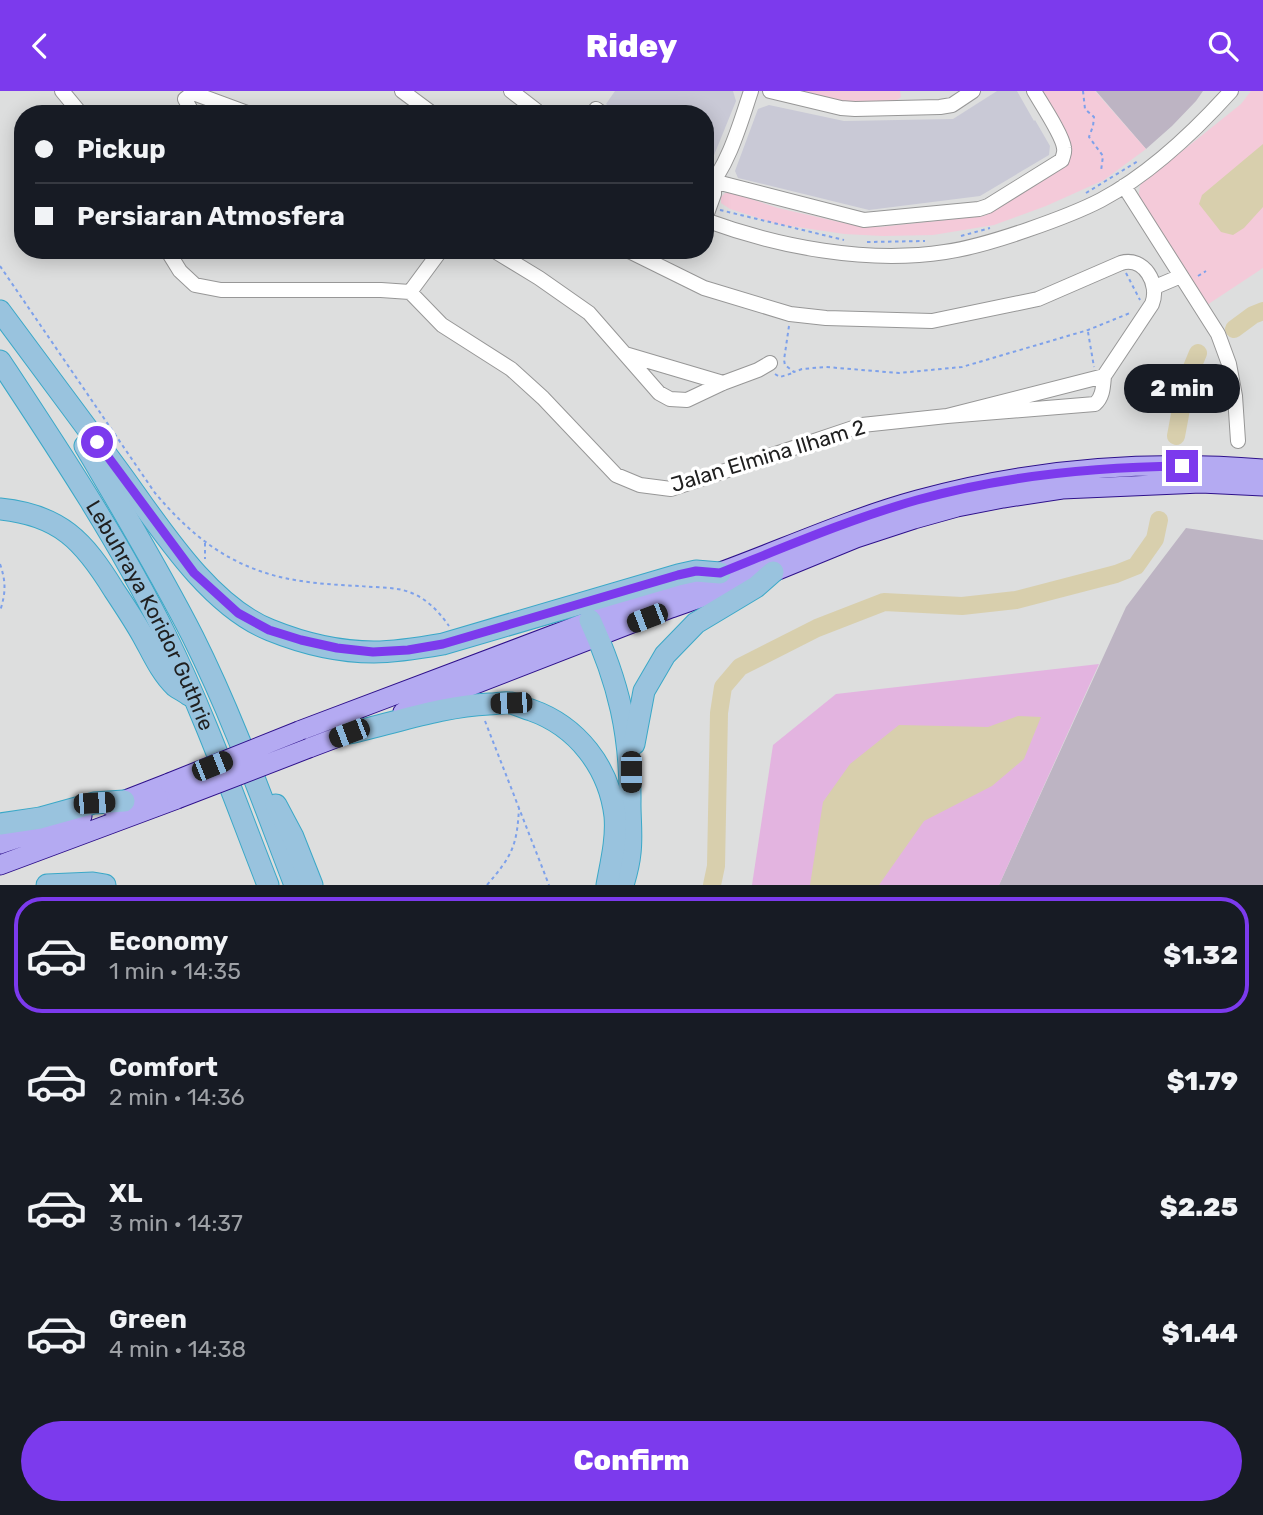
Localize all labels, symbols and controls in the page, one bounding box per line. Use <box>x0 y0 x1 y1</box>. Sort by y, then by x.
icon: back <box>21 27 59 65</box>
text: Ridey <box>586 27 677 65</box>
icon: search <box>1204 27 1242 65</box>
text: Pickup <box>77 134 166 165</box>
text: Persiaran Atmosfera <box>77 201 345 232</box>
callout: 2 min <box>1124 365 1240 413</box>
text: 2 min <box>1150 374 1214 402</box>
street label: Jalan Elmina Ilham 2 <box>668 414 868 497</box>
route start <box>81 426 113 458</box>
route end <box>1166 450 1198 482</box>
street label: Lebuhraya Koridor Guthrie <box>81 496 220 734</box>
car <box>624 601 671 635</box>
car <box>490 692 533 714</box>
car <box>326 716 373 750</box>
car <box>189 748 236 784</box>
car <box>621 751 642 793</box>
car <box>73 791 116 815</box>
icon: car <box>25 924 88 987</box>
text: Economy <box>109 926 228 957</box>
text: $1.32 <box>1163 940 1238 971</box>
text: 1 min · 14:35 <box>109 957 241 985</box>
icon: car <box>25 1050 88 1113</box>
text: Comfort <box>109 1052 218 1083</box>
text: $1.79 <box>1167 1066 1238 1097</box>
text: 2 min · 14:36 <box>109 1083 245 1111</box>
icon: car <box>25 1176 88 1239</box>
text: XL <box>109 1178 142 1209</box>
text: $2.25 <box>1160 1192 1238 1223</box>
text: 3 min · 14:37 <box>109 1209 243 1237</box>
icon: car <box>25 1302 88 1365</box>
text: Green <box>109 1304 187 1335</box>
text: $1.44 <box>1162 1318 1238 1349</box>
text: 4 min · 14:38 <box>109 1335 246 1363</box>
button: Confirm <box>21 1421 1242 1501</box>

